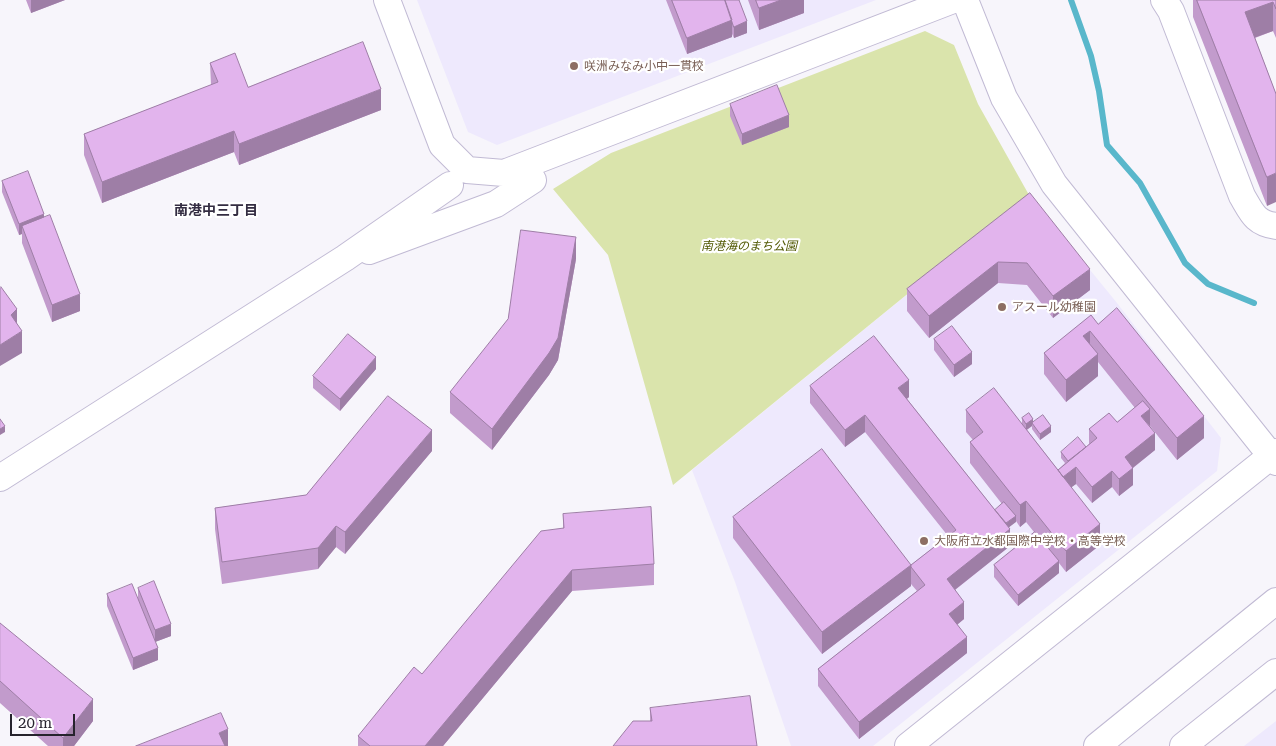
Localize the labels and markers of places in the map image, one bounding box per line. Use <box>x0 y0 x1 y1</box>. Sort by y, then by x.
place label: 咲洲みなみ小中一貫校 <box>584 59 704 73</box>
marker: 咲洲みなみ小中一貫校 <box>568 60 580 72</box>
place label: アスール幼稚園 <box>1012 300 1096 314</box>
marker: アスール幼稚園 <box>996 301 1008 313</box>
place label: 大阪府立水都国際中学校・高等学校 <box>934 534 1126 548</box>
marker: 大阪府立水都国際中学校・高等学校 <box>918 535 930 547</box>

